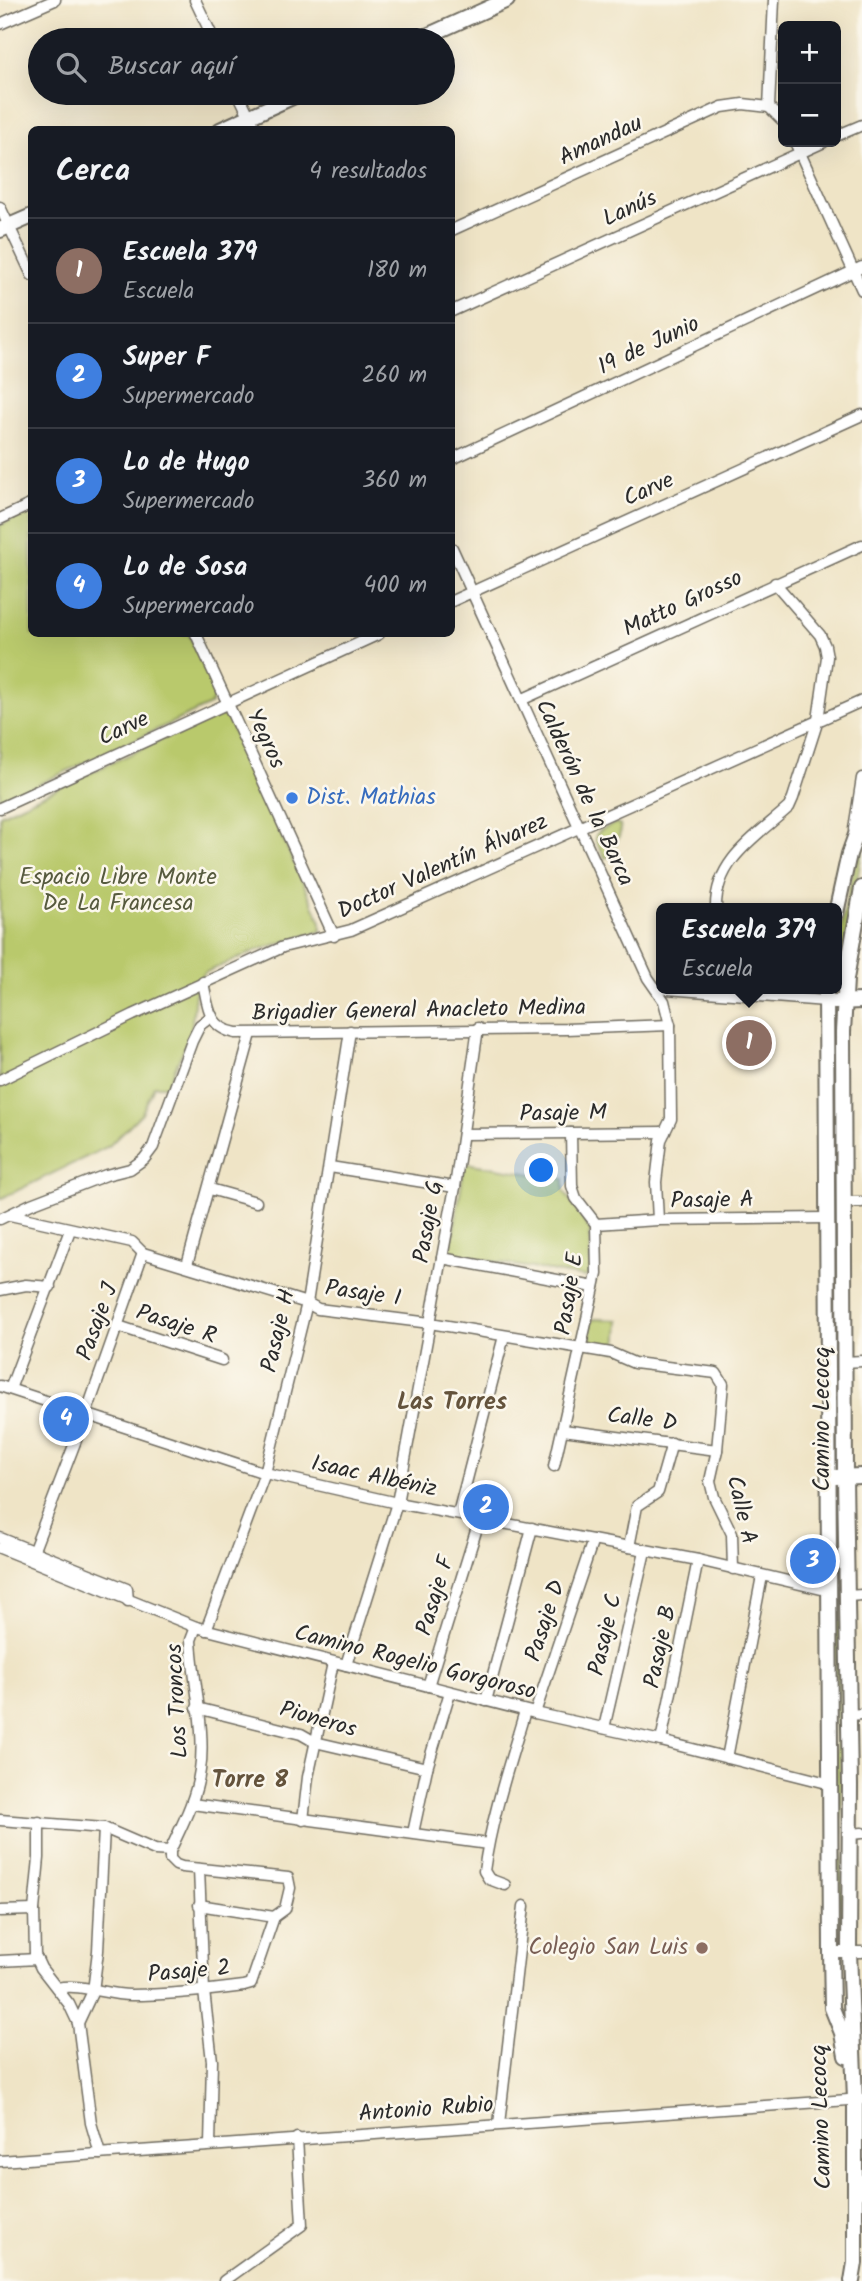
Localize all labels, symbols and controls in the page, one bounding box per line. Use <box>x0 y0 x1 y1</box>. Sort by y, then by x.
map controls <box>778 21 841 147</box>
button: + <box>778 21 841 84</box>
search box <box>28 28 455 105</box>
text: Buscar aquí <box>108 46 234 88</box>
icon: search <box>52 48 90 86</box>
button: − <box>778 84 841 147</box>
street label: Amandau <box>553 106 649 176</box>
text: Cerca <box>56 148 130 196</box>
text: 4 resultados <box>309 154 427 190</box>
street label: Lanús <box>597 181 663 237</box>
text: Escuela 379 <box>123 232 257 274</box>
text: 1 <box>76 253 82 289</box>
text: 180 m <box>367 253 427 289</box>
text: Escuela <box>123 274 194 310</box>
street label: 19 de Junio <box>592 307 706 385</box>
text: Super F <box>123 337 210 379</box>
text: 2 <box>72 358 86 394</box>
text: 260 m <box>362 358 427 394</box>
text: Supermercado <box>123 379 254 415</box>
text: Lo de Hugo <box>123 442 250 484</box>
text: 3 <box>73 463 85 499</box>
text: 360 m <box>362 463 427 499</box>
street label: Carve <box>618 463 680 517</box>
text: Supermercado <box>123 484 254 520</box>
text: Lo de Sosa <box>123 547 247 589</box>
street label: Matto Grosso <box>617 561 749 647</box>
text: 4 <box>73 568 85 604</box>
text: 400 m <box>364 568 427 604</box>
text: Supermercado <box>123 589 254 625</box>
street label: Calderón de la Barca <box>525 694 643 892</box>
street label: Carve <box>93 702 155 756</box>
street label: Yegros <box>236 703 295 775</box>
place label: Dist. Mathias <box>306 780 436 816</box>
marker: Dist. Mathias <box>284 790 300 806</box>
street label: Doctor Valentín Álvarez <box>332 804 554 930</box>
park label: Espacio Libre Monte De La Francesa <box>19 860 217 922</box>
popup <box>656 903 842 994</box>
text: Escuela 379 <box>682 910 816 952</box>
text: Escuela <box>682 952 753 988</box>
street label: Brigadier General Anacleto Medina <box>252 990 586 1032</box>
pin: 1 <box>726 1017 772 1069</box>
street label: Pasaje M <box>519 1095 608 1133</box>
your location <box>524 1153 558 1187</box>
street label: Pasaje G <box>404 1178 454 1266</box>
street label: Pasaje A <box>670 1182 754 1220</box>
street label: Pasaje E <box>546 1250 594 1338</box>
street label: Pasaje I <box>323 1271 403 1317</box>
street label: Pasaje J <box>67 1277 129 1366</box>
street label: Pasaje H <box>252 1286 306 1376</box>
street label: Pasaje R <box>131 1295 221 1355</box>
street label: Camino Lecocq <box>805 1347 841 1491</box>
district label: Las Torres <box>397 1383 507 1422</box>
pin: 4 <box>43 1393 89 1445</box>
street label: Calle D <box>605 1398 679 1442</box>
street label: Isaac Albéniz <box>308 1446 440 1508</box>
street label: Calle A <box>716 1472 766 1548</box>
pin: 2 <box>463 1481 509 1533</box>
pin: 3 <box>790 1535 836 1587</box>
street label: Pasaje F <box>407 1550 466 1640</box>
street label: Pasaje D <box>516 1575 576 1667</box>
street label: Pasaje C <box>579 1590 633 1680</box>
street label: Pasaje B <box>635 1602 687 1692</box>
street label: Camino Rogelio Gorgoroso <box>290 1616 540 1710</box>
street label: Los Troncos <box>157 1642 199 1759</box>
street label: Pioneros <box>275 1692 361 1748</box>
district label: Torre 8 <box>212 1761 289 1800</box>
place label: Colegio San Luis <box>528 1930 688 1966</box>
marker: Colegio San Luis <box>694 1940 710 1956</box>
street label: Pasaje 2 <box>146 1950 232 1994</box>
street label: Camino Lecocq <box>801 2044 843 2190</box>
street label: Antonio Rubio <box>357 2087 495 2133</box>

